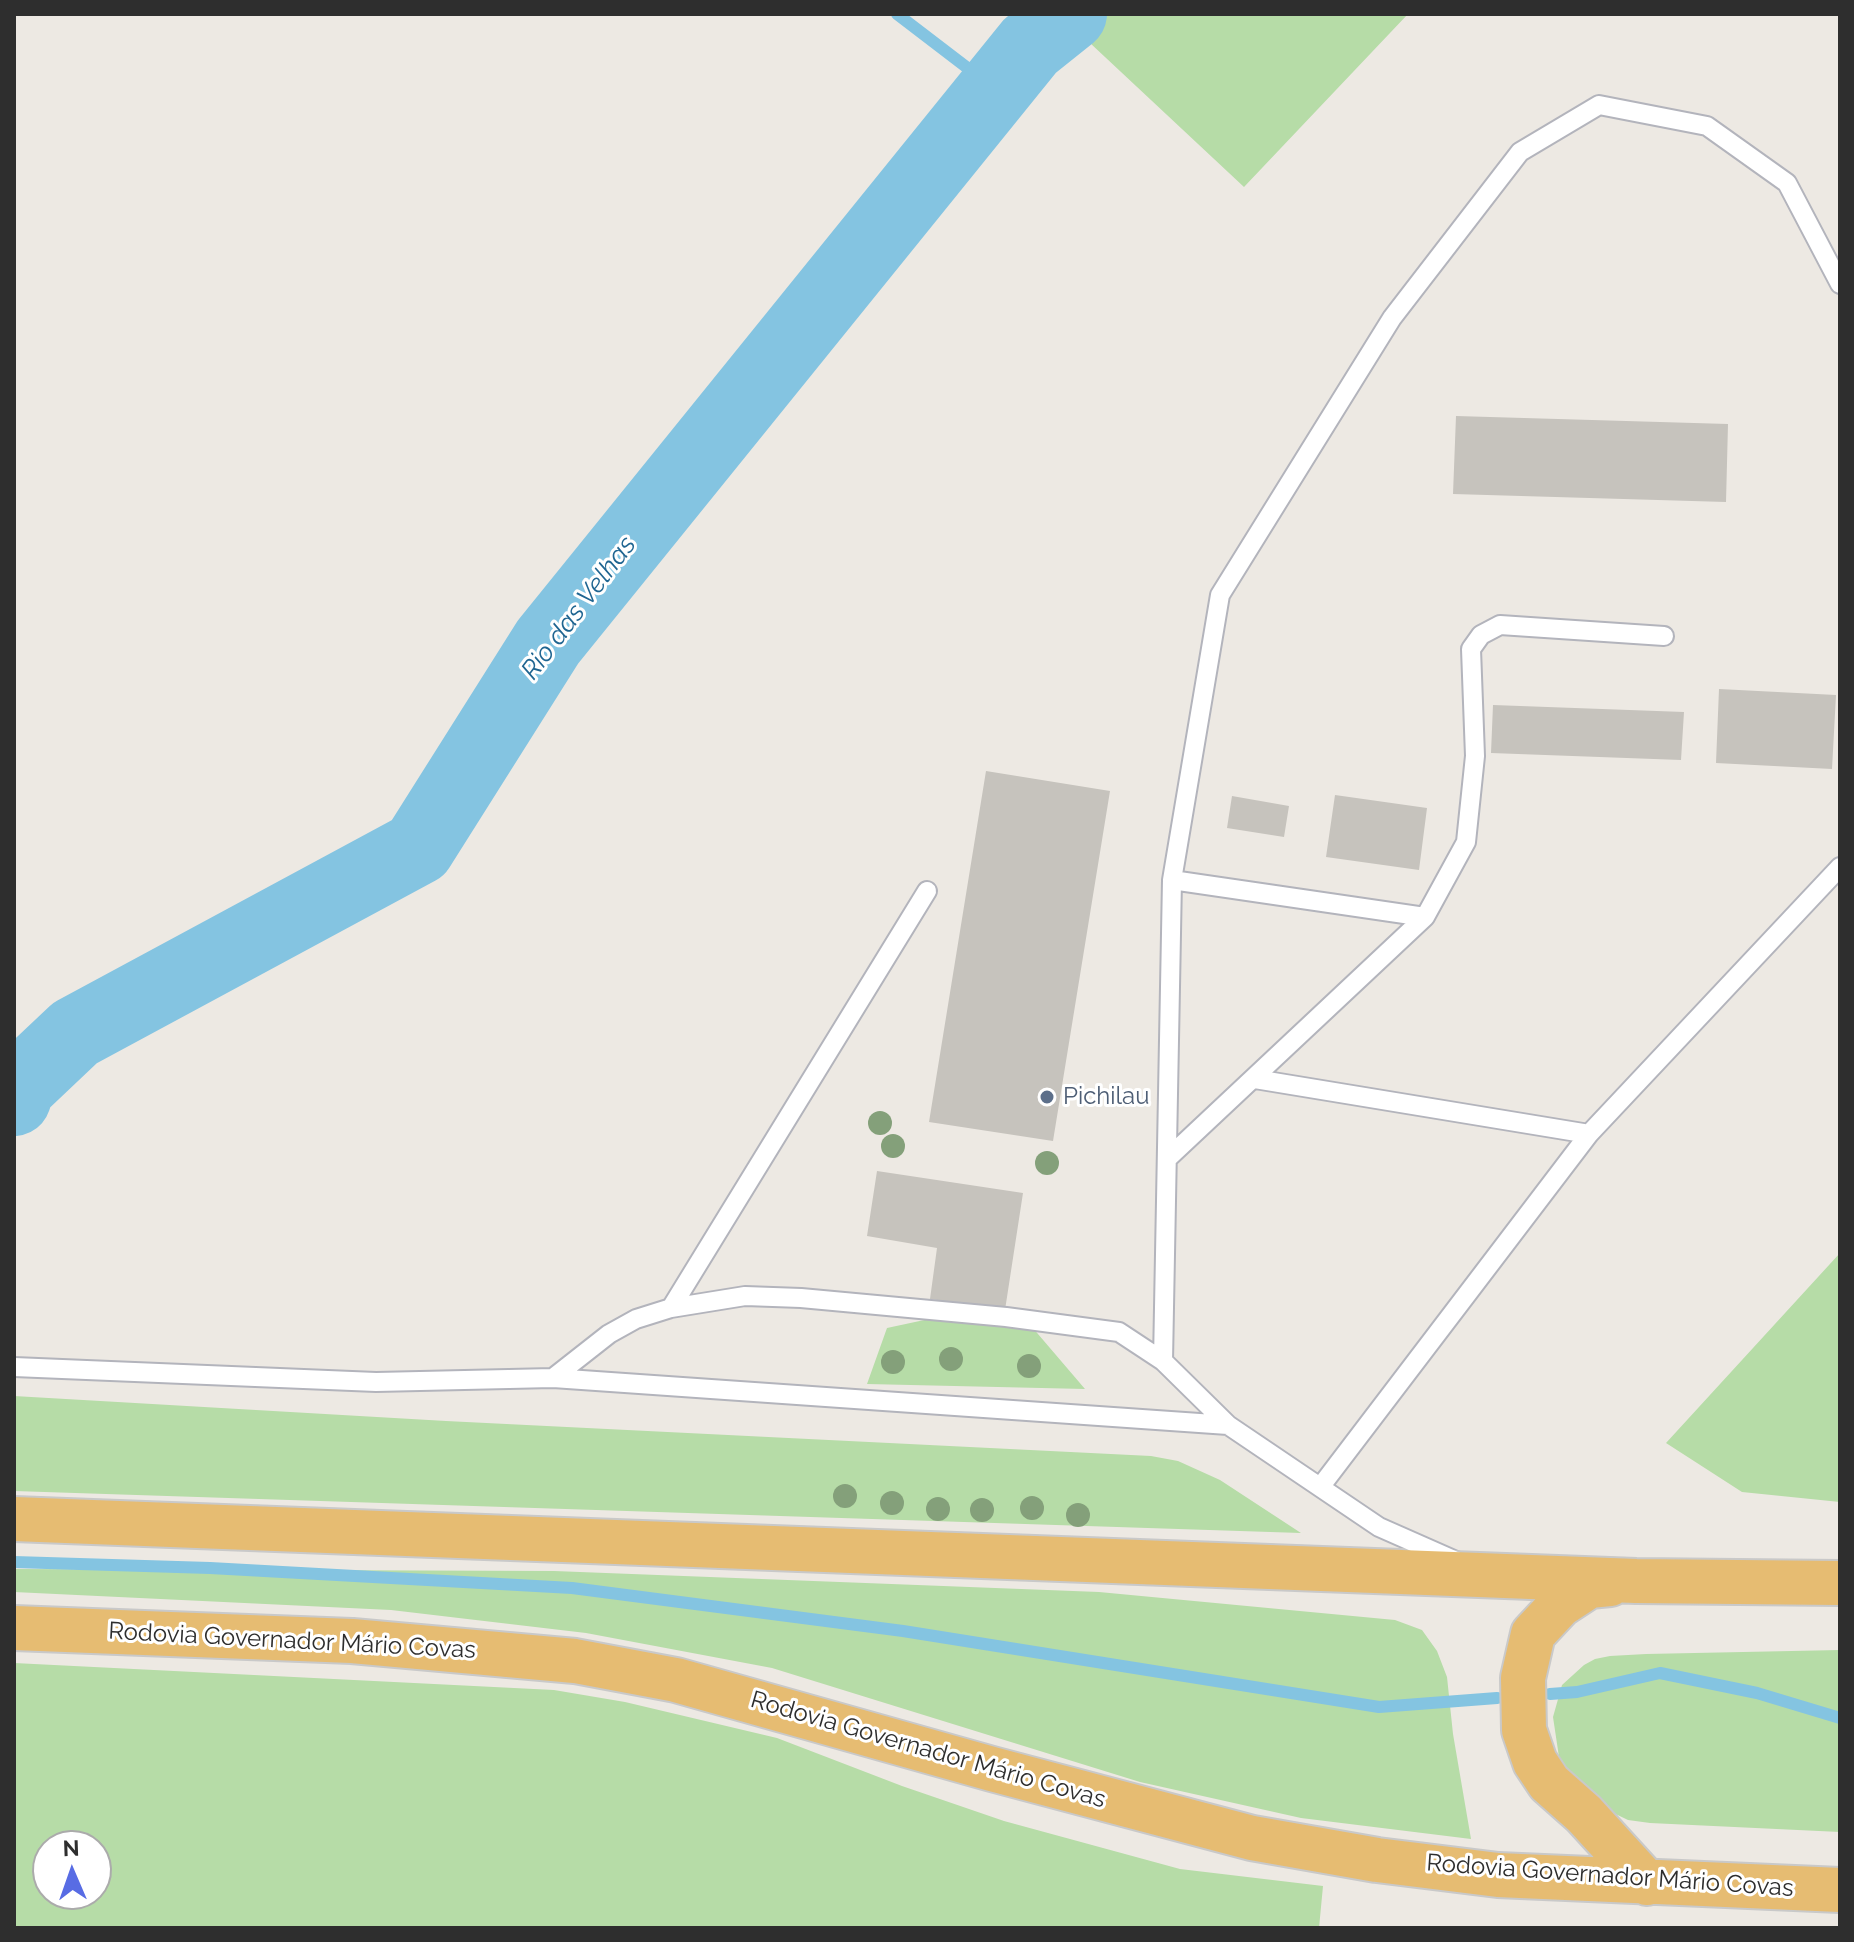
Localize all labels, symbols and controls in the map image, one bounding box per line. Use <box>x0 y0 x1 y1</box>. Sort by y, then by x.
water label: Rio das Velhas <box>515 530 643 686</box>
place label: Pichilau <box>1063 1083 1149 1111</box>
marker: Pichilau <box>1038 1088 1056 1106</box>
street label: Rodovia Governador Mário Covas <box>108 1617 476 1665</box>
street label: Rodovia Governador Mário Covas <box>747 1685 1109 1815</box>
north arrow <box>32 1830 112 1910</box>
text: N <box>62 1835 80 1861</box>
street label: Rodovia Governador Mário Covas <box>1426 1849 1794 1903</box>

